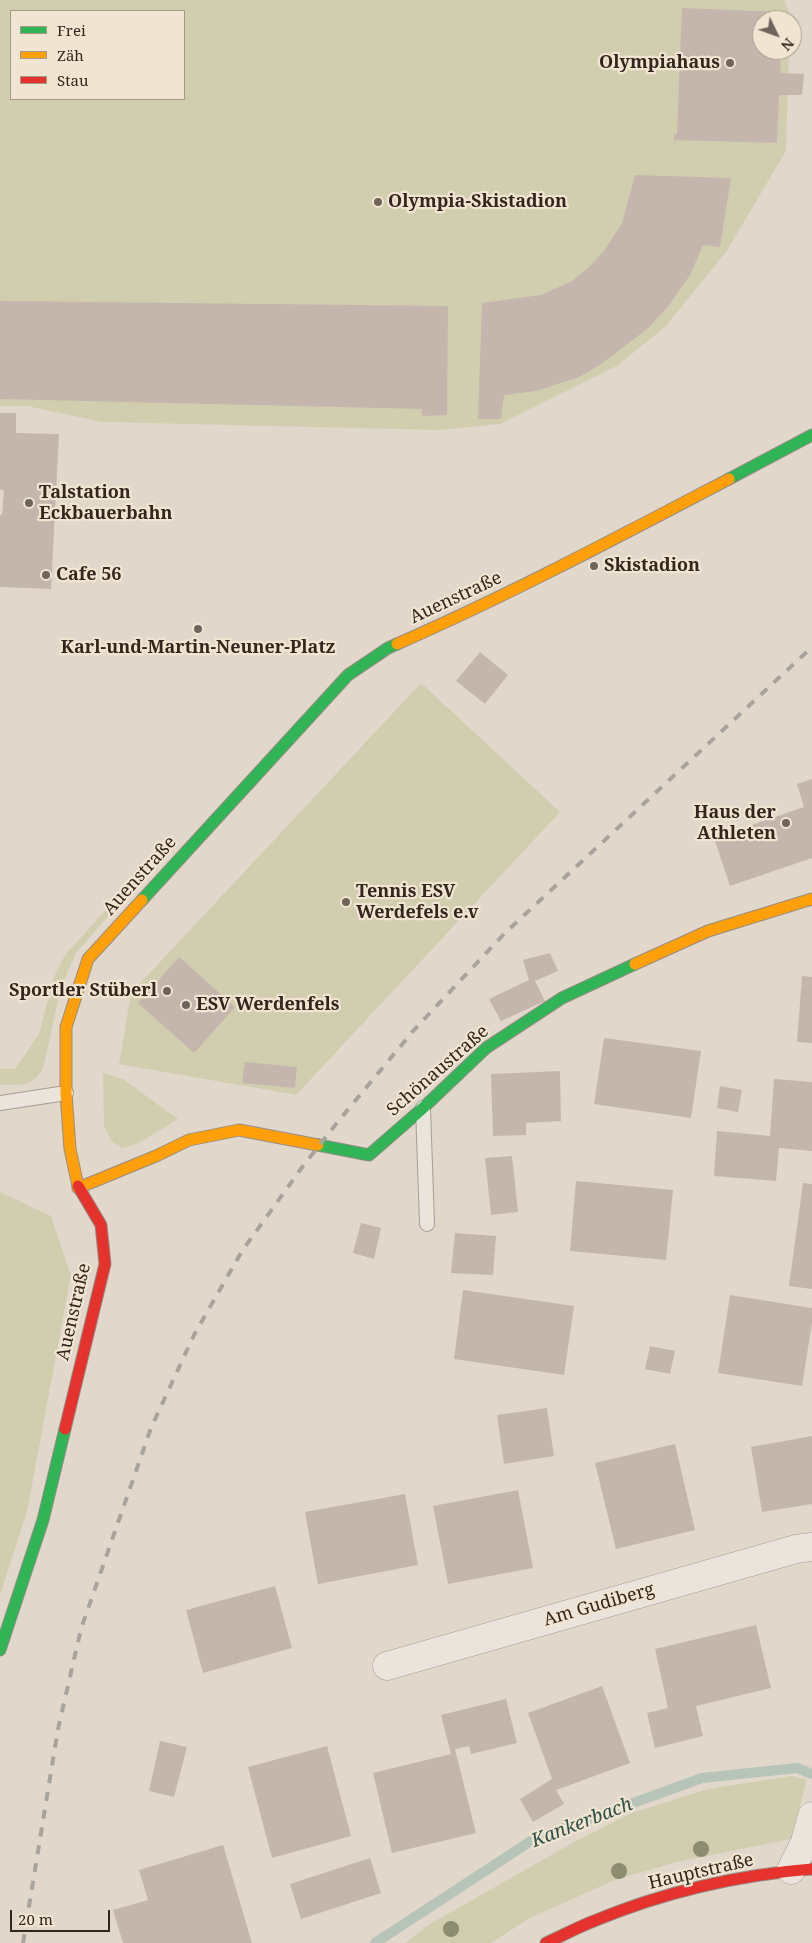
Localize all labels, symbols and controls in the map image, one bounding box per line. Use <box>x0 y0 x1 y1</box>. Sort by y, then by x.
legend <box>10 10 185 100</box>
north arrow <box>752 10 802 60</box>
text: Frei <box>57 20 86 40</box>
text: N <box>777 34 799 55</box>
text: Zäh <box>57 45 84 65</box>
place label: Olympiahaus <box>599 52 720 74</box>
marker: Olympiahaus <box>724 57 736 69</box>
text: Stau <box>57 70 88 90</box>
place label: Olympia-Skistadion <box>388 191 567 213</box>
marker: Olympia-Skistadion <box>372 196 384 208</box>
place label: Talstation Eckbauerbahn <box>39 482 172 524</box>
marker: Talstation Eckbauerbahn <box>23 497 35 509</box>
place label: Skistadion <box>604 555 700 577</box>
marker: Skistadion <box>588 560 600 572</box>
place label: Cafe 56 <box>56 564 121 586</box>
street label: Auenstraße <box>407 567 505 629</box>
marker: Cafe 56 <box>40 569 52 581</box>
marker: Karl-und-Martin-Neuner-Platz <box>192 623 204 635</box>
place label: Karl-und-Martin-Neuner-Platz <box>61 637 335 659</box>
place label: Haus der Athleten <box>694 802 776 844</box>
marker: Haus der Athleten <box>780 817 792 829</box>
street label: Auenstraße <box>99 832 181 920</box>
place label: Tennis ESV Werdefels e.v <box>356 881 478 924</box>
marker: Tennis ESV Werdefels e.v <box>340 896 352 908</box>
place label: Sportler Stüberl <box>9 980 157 1002</box>
marker: Sportler Stüberl <box>161 985 173 997</box>
place label: ESV Werdenfels <box>196 994 339 1016</box>
marker: ESV Werdenfels <box>180 999 192 1011</box>
street label: Schönaustraße <box>383 1021 493 1121</box>
street label: Auenstraße <box>52 1261 96 1363</box>
street label: Am Gudiberg <box>541 1579 657 1631</box>
water label: Kankerbach <box>528 1793 636 1853</box>
street label: Hauptstraße <box>646 1849 756 1895</box>
scale bar <box>12 1900 112 1932</box>
text: 20 m <box>18 1909 53 1929</box>

